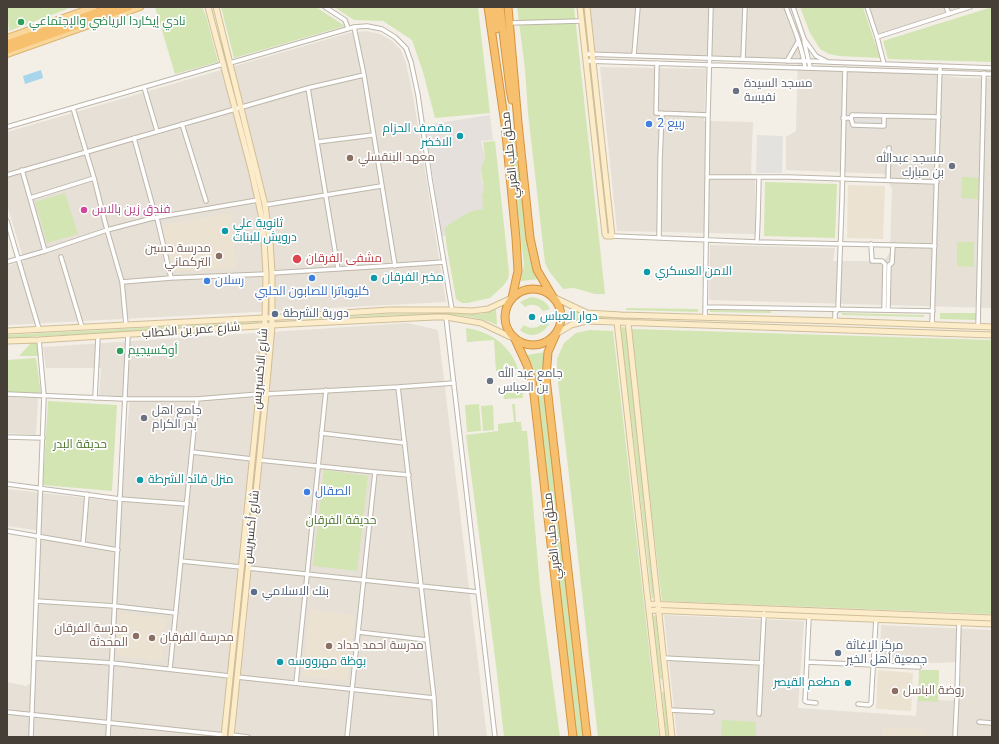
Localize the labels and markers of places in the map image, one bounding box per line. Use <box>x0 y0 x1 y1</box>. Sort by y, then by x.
place label: نادي إيكاردا الرياضي والإجتماعي <box>29 15 186 29</box>
marker: نادي إيكاردا الرياضي والإجتماعي <box>16 17 26 27</box>
place label: مسجد السيدة نفيسة <box>744 77 813 105</box>
marker: مسجد السيدة نفيسة <box>731 86 741 96</box>
place label: ربيع 2 <box>657 117 685 131</box>
marker: ربيع 2 <box>644 119 654 129</box>
place label: مقصف الحزام الاخضر <box>383 122 452 150</box>
marker: مقصف الحزام الاخضر <box>455 131 465 141</box>
place label: معهد البنقسلي <box>358 151 435 165</box>
place label: مسجد عبدالله بن مبارك <box>876 152 944 180</box>
marker: معهد البنقسلي <box>345 153 355 163</box>
marker: مسجد عبدالله بن مبارك <box>947 161 957 171</box>
place label: فندق زين بالاس <box>92 203 170 217</box>
marker: فندق زين بالاس <box>79 205 89 215</box>
place label: ثانوية علي درويش للبنات <box>233 217 297 245</box>
marker: ثانوية علي درويش للبنات <box>220 226 230 236</box>
place label: مدرسة حسين التركماني <box>145 242 211 270</box>
marker: مدرسة حسين التركماني <box>214 251 224 261</box>
place label: مشفى الفرقان <box>306 252 382 266</box>
marker: مشفى الفرقان <box>291 253 303 265</box>
place label: الامن العسكري <box>655 265 732 279</box>
marker: الامن العسكري <box>642 267 652 277</box>
place label: مخبر الفرقان <box>382 271 444 285</box>
marker: كليوباترا للصابون الحلبي <box>307 273 317 283</box>
marker: مخبر الفرقان <box>369 273 379 283</box>
place label: رسلان <box>215 274 244 288</box>
marker: رسلان <box>202 276 212 286</box>
place label: كليوباترا للصابون الحلبي <box>255 285 369 299</box>
place label: دورية الشرطة <box>283 307 349 321</box>
marker: دورية الشرطة <box>270 309 280 319</box>
place label: دوار العباس <box>540 310 598 324</box>
marker: دوار العباس <box>527 312 537 322</box>
place label: أوكسيجيم <box>128 344 178 358</box>
marker: أوكسيجيم <box>115 346 125 356</box>
place label: جامع عبد الله بن العباس <box>498 367 563 395</box>
marker: جامع عبد الله بن العباس <box>485 376 495 386</box>
place label: جامع اهل بدر الكرام <box>152 404 202 432</box>
marker: جامع اهل بدر الكرام <box>139 413 149 423</box>
place label: منزل قائد الشرطة <box>148 473 234 487</box>
marker: منزل قائد الشرطة <box>135 475 145 485</box>
place label: الصقال <box>315 485 351 499</box>
marker: الصقال <box>302 487 312 497</box>
place label: بنك الاسلامي <box>262 585 329 599</box>
marker: بنك الاسلامي <box>249 587 259 597</box>
place label: مدرسة الفرقان المحدثة <box>54 622 128 650</box>
marker: مدرسة الفرقان المحدثة <box>131 631 141 641</box>
place label: مدرسة الفرقان <box>160 631 234 645</box>
marker: مدرسة الفرقان <box>147 633 157 643</box>
place label: مدرسة احمد حداد <box>337 639 424 653</box>
place label: مركز الإغاثة جمعية أهل الخير <box>846 639 927 667</box>
marker: مدرسة احمد حداد <box>324 641 334 651</box>
marker: مركز الإغاثة جمعية أهل الخير <box>833 648 843 658</box>
place label: بوظة مهرووسه <box>288 655 366 669</box>
marker: بوظة مهرووسه <box>275 657 285 667</box>
place label: مطعم القيصر <box>774 676 840 690</box>
marker: مطعم القيصر <box>843 678 853 688</box>
place label: روضة الباسل <box>903 684 964 698</box>
marker: روضة الباسل <box>890 686 900 696</box>

